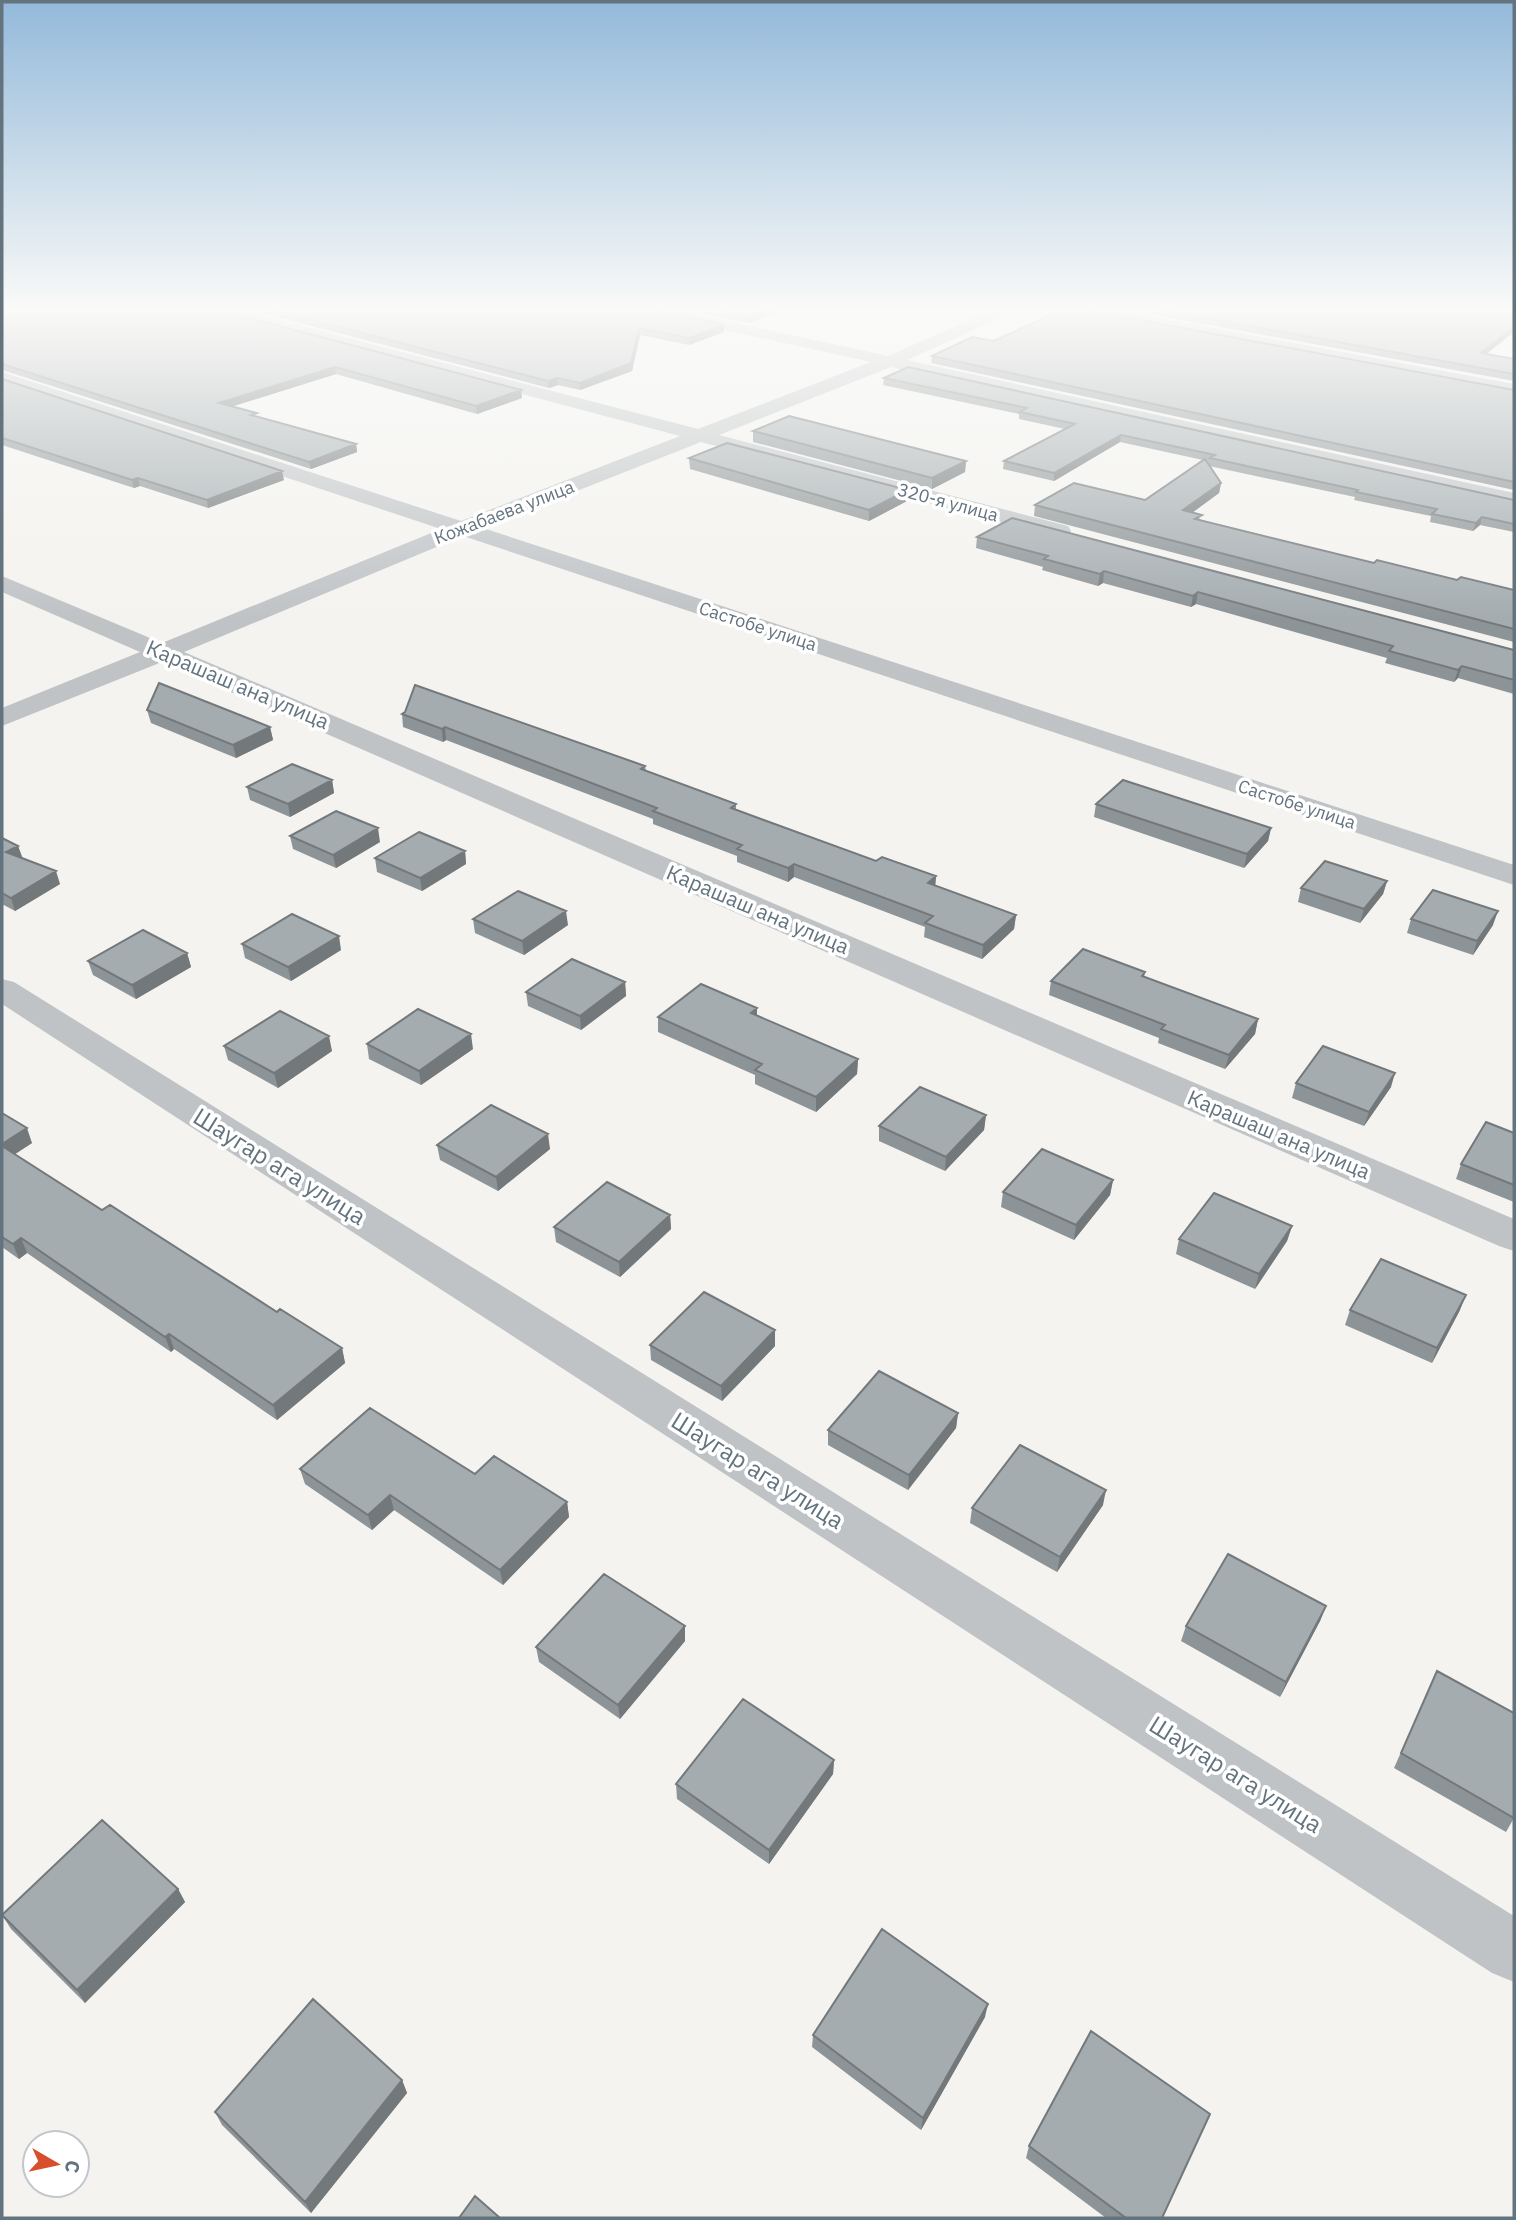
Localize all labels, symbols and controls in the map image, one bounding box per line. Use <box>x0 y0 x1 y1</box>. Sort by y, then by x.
street label: Кожабаева улица <box>431 475 578 549</box>
street label: 320-я улица <box>895 478 1001 527</box>
street label: Састобе улица <box>696 596 820 656</box>
street label: Карашаш ана улица <box>142 633 334 735</box>
street label: Састобе улица <box>1235 774 1359 834</box>
street label: Карашаш ана улица <box>662 858 854 960</box>
street label: Карашаш ана улица <box>1183 1083 1375 1185</box>
street label: Шаугар ага улица <box>188 1100 373 1232</box>
street label: Шаугар ага улица <box>666 1404 851 1536</box>
street label: Шаугар ага улица <box>1144 1708 1329 1840</box>
north arrow <box>21 2129 91 2199</box>
text: С <box>60 2159 86 2175</box>

